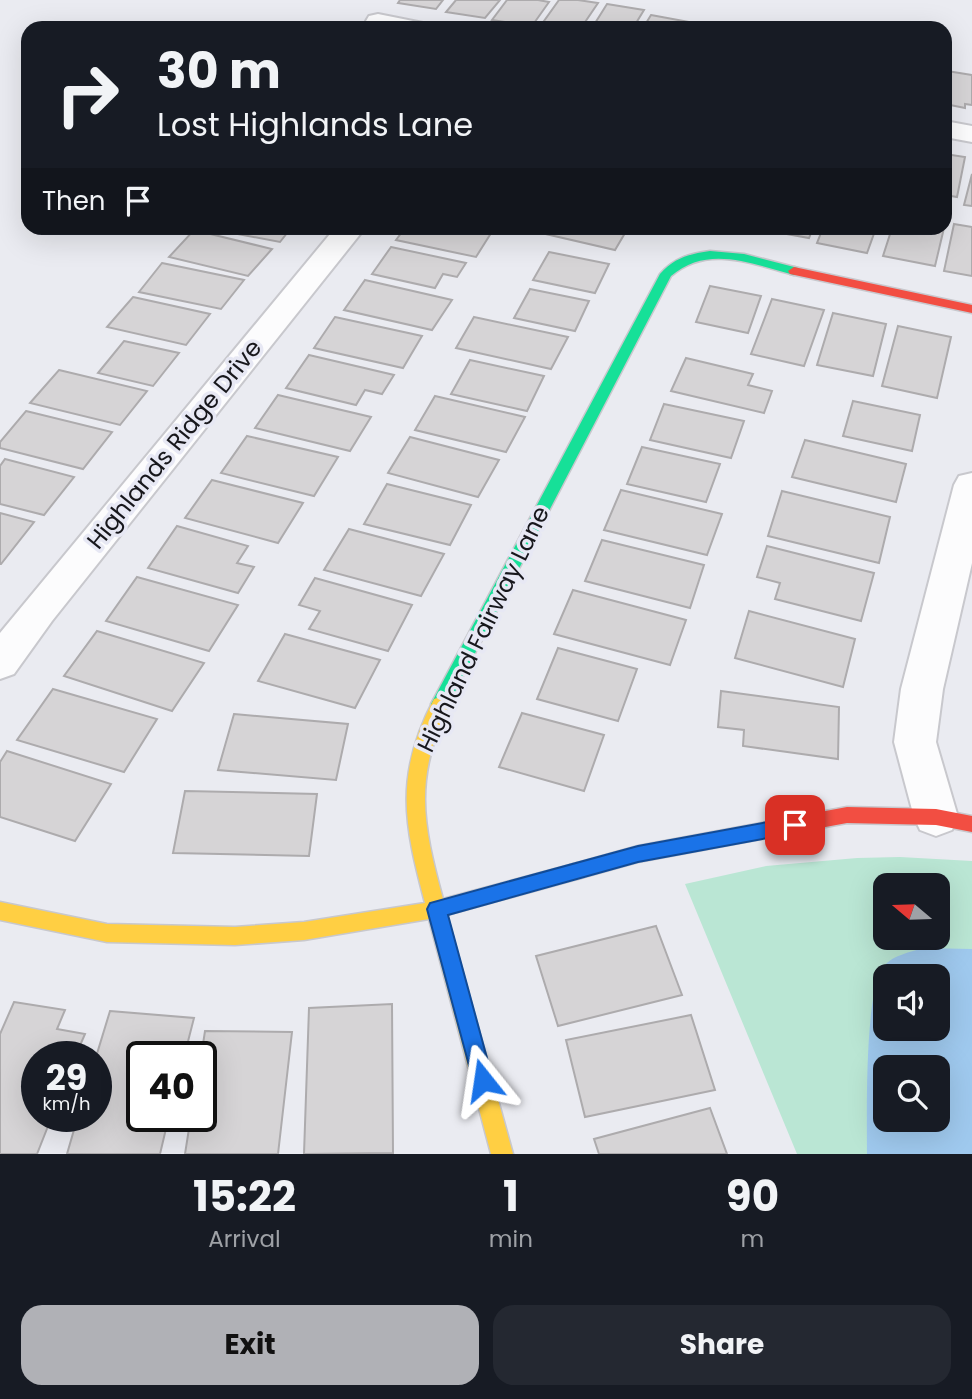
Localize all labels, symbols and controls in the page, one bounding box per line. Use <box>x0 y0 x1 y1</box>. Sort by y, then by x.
text: 30 m <box>157 37 281 105</box>
icon: right <box>42 49 133 140</box>
text: Lost Highlands Lane <box>157 102 473 147</box>
icon: arrive <box>119 182 157 220</box>
text: Then <box>42 183 105 219</box>
street label: Highlands Ridge Drive <box>79 332 269 556</box>
street label: Highland Fairway Lane <box>409 500 557 758</box>
pin <box>765 795 825 855</box>
icon: arrive <box>776 806 814 844</box>
north arrow <box>873 873 950 950</box>
map controls <box>873 873 950 1132</box>
button: sound <box>873 964 950 1041</box>
speed limit sign: 40 <box>126 1041 217 1132</box>
position arrow <box>446 1043 520 1117</box>
text: 29 <box>46 1053 87 1102</box>
button: search <box>873 1055 950 1132</box>
text: km/h <box>43 1091 90 1116</box>
text: 15:22 <box>193 1167 296 1226</box>
text: 1 <box>503 1167 519 1226</box>
text: 90 <box>726 1167 779 1226</box>
text: Arrival <box>208 1223 281 1255</box>
text: min <box>489 1223 533 1255</box>
text: m <box>741 1223 764 1255</box>
button: Exit <box>21 1305 479 1385</box>
button: Share <box>493 1305 951 1385</box>

